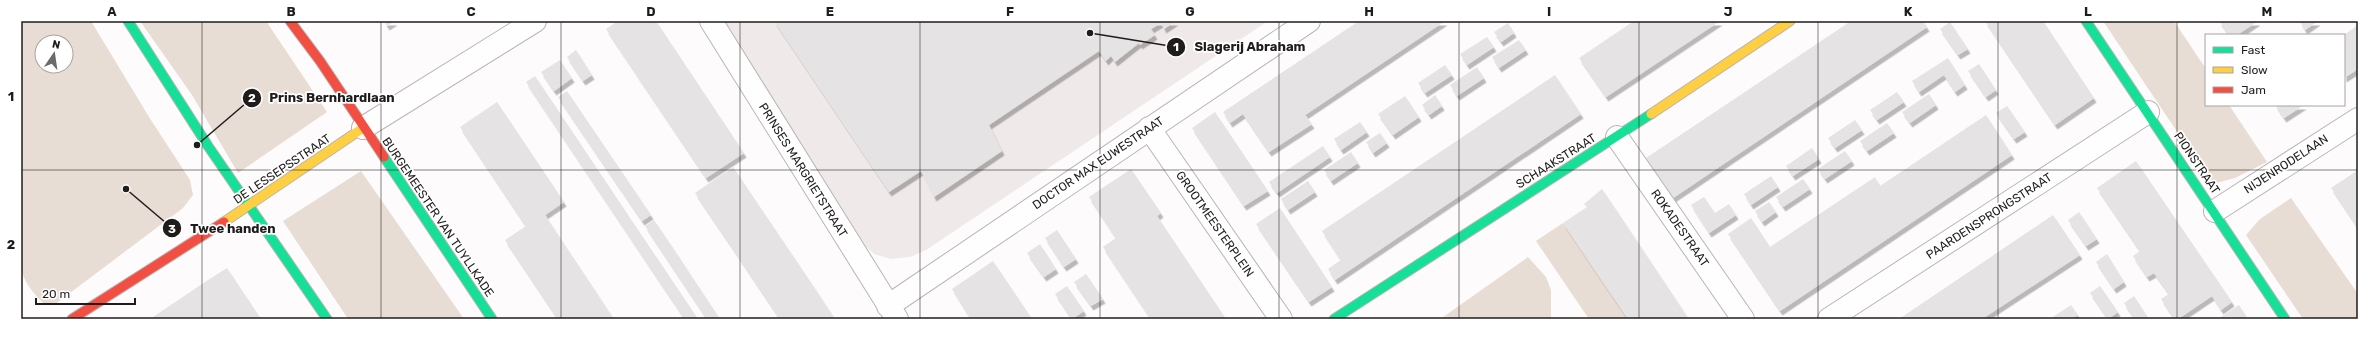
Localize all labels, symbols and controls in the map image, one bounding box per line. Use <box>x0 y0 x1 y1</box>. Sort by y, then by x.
text: A <box>107 4 117 19</box>
text: B <box>286 4 296 19</box>
text: C <box>466 4 476 19</box>
text: D <box>646 4 656 19</box>
text: E <box>826 4 834 19</box>
text: F <box>1006 4 1014 19</box>
text: G <box>1185 4 1195 19</box>
text: H <box>1364 4 1374 19</box>
text: I <box>1547 4 1551 19</box>
text: J <box>1724 4 1732 19</box>
text: K <box>1904 4 1913 19</box>
text: L <box>2084 4 2092 19</box>
text: M <box>2262 4 2272 19</box>
north arrow <box>34 34 74 74</box>
callout: Slagerij Abraham <box>1166 34 1313 59</box>
legend <box>2205 34 2345 106</box>
text: N <box>51 38 62 52</box>
text: Slagerij Abraham <box>1195 39 1306 54</box>
text: 1 <box>1173 40 1179 54</box>
text: Fast <box>2241 43 2265 57</box>
text: Slow <box>2241 63 2268 77</box>
text: Jam <box>2241 83 2266 97</box>
callout: Prins Bernhardlaan <box>242 85 403 110</box>
text: 1 <box>8 89 14 104</box>
text: Prins Bernhardlaan <box>269 90 395 105</box>
text: 2 <box>248 91 256 105</box>
street label: PRINSES MARGRIETSTRAAT <box>756 100 850 240</box>
street label: DOCTOR MAX EUWESTRAAT <box>1030 114 1166 212</box>
street label: PIONSTRAAT <box>2171 129 2223 197</box>
street label: DE LESSEPSSTRAAT <box>231 131 333 207</box>
street label: SCHAAKSTRAAT <box>1514 131 1599 191</box>
street label: NIJENRODELAAN <box>2241 132 2331 196</box>
street label: BURGEMEESTER VAN TUYLLKADE <box>379 134 497 300</box>
street label: GROOTMEESTERPLEIN <box>1173 168 1257 280</box>
street label: PAARDENSPRONGSTRAAT <box>1924 170 2055 262</box>
street label: ROKADESTRAAT <box>1648 187 1712 269</box>
callout: Twee handen <box>162 216 284 241</box>
text: Twee handen <box>190 221 276 236</box>
text: 3 <box>168 222 176 236</box>
text: 2 <box>7 237 15 252</box>
scale bar <box>36 280 135 306</box>
text: 20 m <box>42 287 70 301</box>

